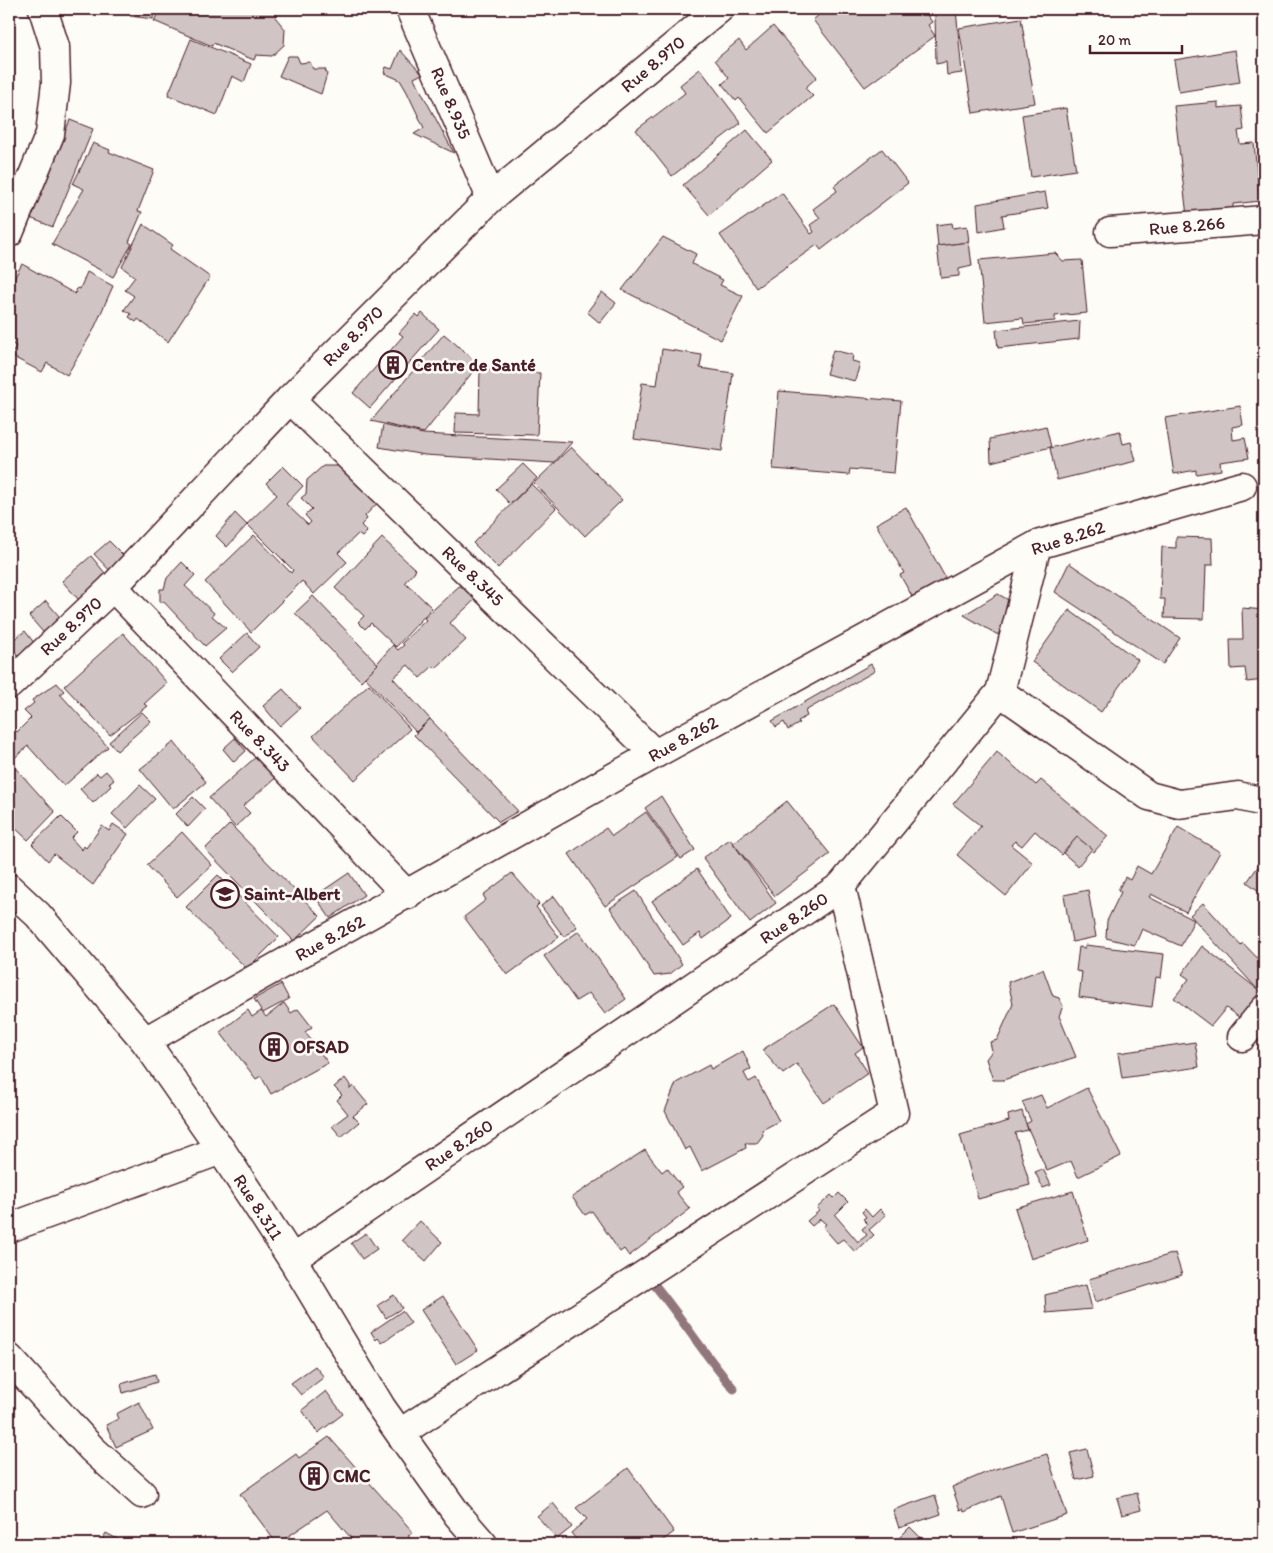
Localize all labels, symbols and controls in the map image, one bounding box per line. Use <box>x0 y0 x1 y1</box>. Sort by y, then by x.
scale bar <box>1090 22 1183 54</box>
street label: Rue 8.970 <box>616 31 690 97</box>
text: 20 m <box>1098 31 1132 49</box>
street label: Rue 8.935 <box>426 64 476 142</box>
street label: Rue 8.266 <box>1148 212 1226 240</box>
street label: Rue 8.970 <box>318 301 388 371</box>
building icon: Centre de Santé <box>378 350 408 380</box>
place label: Centre de Santé <box>412 354 536 376</box>
street label: Rue 8.262 <box>1028 516 1108 560</box>
street label: Rue 8.345 <box>437 541 509 611</box>
street label: Rue 8.970 <box>35 592 107 660</box>
street label: Rue 8.343 <box>225 705 295 777</box>
street label: Rue 8.262 <box>644 711 722 767</box>
school or university icon: Saint-Albert <box>210 879 240 909</box>
place label: Saint-Albert <box>244 883 341 905</box>
street label: Rue 8.260 <box>756 887 832 949</box>
street label: Rue 8.262 <box>291 910 369 966</box>
building icon: OFSAD <box>259 1032 289 1062</box>
place label: OFSAD <box>293 1036 349 1058</box>
street label: Rue 8.260 <box>421 1114 497 1176</box>
street label: Rue 8.311 <box>229 1170 287 1244</box>
building icon: CMC <box>299 1461 329 1491</box>
place label: CMC <box>333 1465 371 1487</box>

